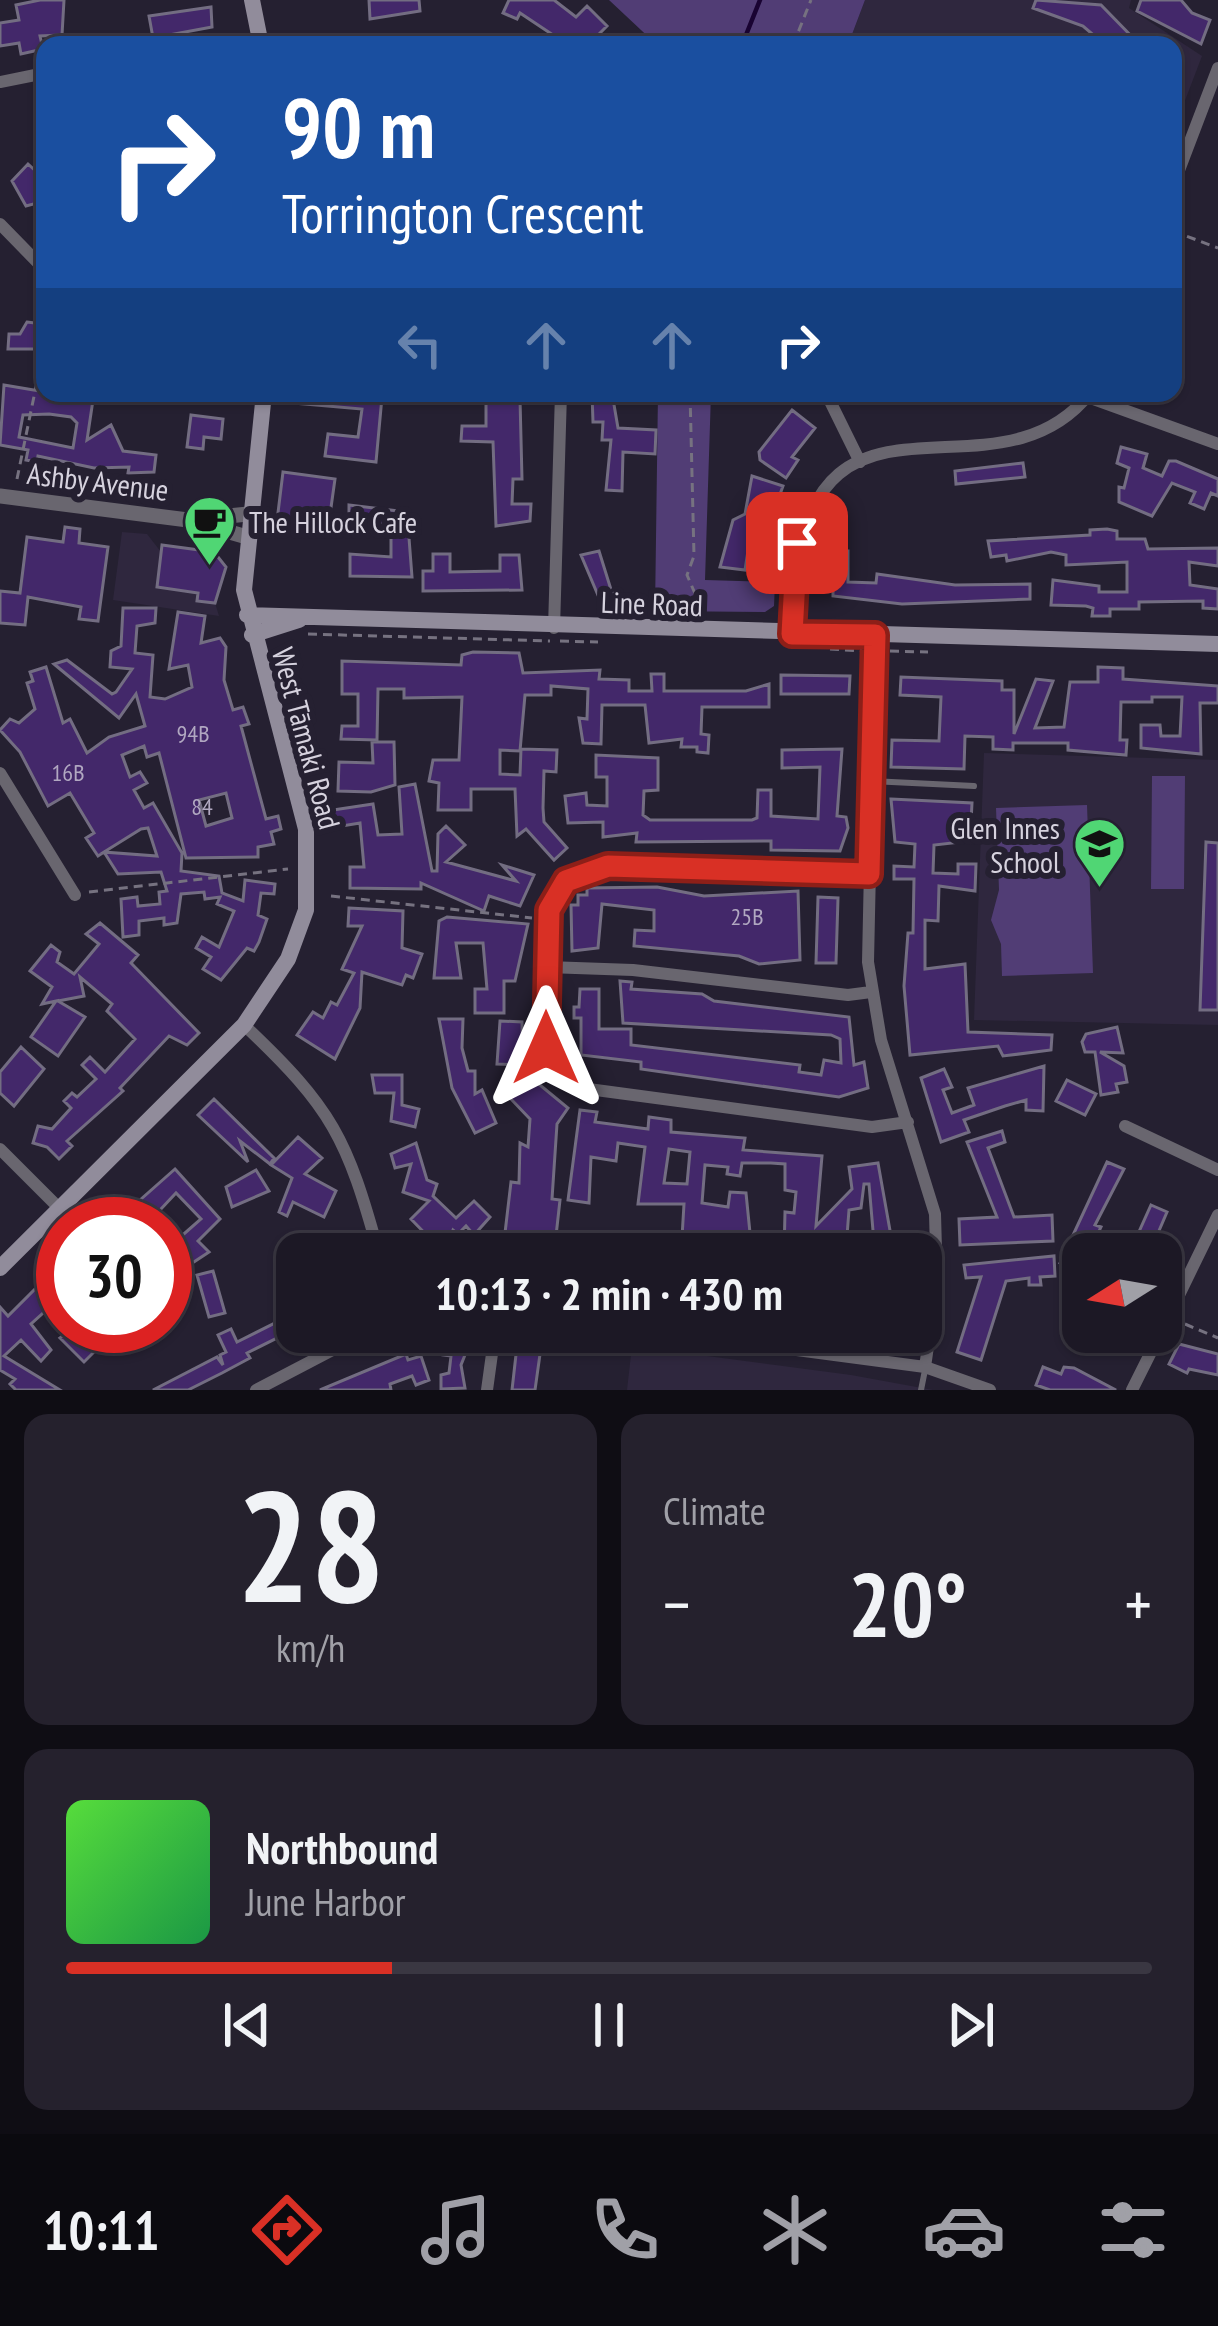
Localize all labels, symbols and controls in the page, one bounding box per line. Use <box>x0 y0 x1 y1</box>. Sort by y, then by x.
text: 90 m <box>282 72 435 181</box>
icon: right <box>84 84 240 240</box>
text: Torrington Crescent <box>282 178 644 248</box>
icon: left <box>387 312 453 378</box>
icon: ahead <box>513 312 579 378</box>
icon: ahead <box>639 312 705 378</box>
icon: right <box>765 312 831 378</box>
street label: Ashby Avenue <box>25 453 171 509</box>
pin <box>746 492 848 594</box>
cafe icon: The Hillock Cafe <box>182 493 238 567</box>
place label: The Hillock Cafe <box>249 502 417 541</box>
icon: arrive <box>764 510 830 576</box>
street label: Line Road <box>600 582 704 624</box>
street label: West Tāmaki Road <box>264 643 350 833</box>
house number: 94B <box>177 718 209 749</box>
house number: 16B <box>52 757 84 788</box>
house number: 84 <box>191 791 213 822</box>
place label: Glen Innes School <box>950 808 1060 881</box>
school or university icon: Glen Innes School <box>1071 816 1127 890</box>
house number: 25B <box>731 901 763 932</box>
position arrow <box>483 985 609 1111</box>
speed limit sign: 30 <box>36 1197 192 1353</box>
north arrow <box>1062 1233 1182 1353</box>
map controls <box>1062 1233 1182 1353</box>
text: 10:13 · 2 min · 430 m <box>435 1264 783 1322</box>
text: 28 <box>236 1443 385 1645</box>
text: Climate <box>663 1485 766 1536</box>
text: 20° <box>848 1545 967 1662</box>
text: − <box>663 1561 690 1646</box>
text: + <box>1125 1561 1152 1646</box>
text: km/h <box>276 1622 345 1673</box>
text: Northbound <box>246 1818 438 1876</box>
text: June Harbor <box>246 1876 405 1927</box>
icon: previous <box>214 1992 280 2058</box>
icon: pause <box>576 1992 642 2058</box>
icon: next <box>938 1992 1004 2058</box>
icon: directions <box>245 2188 329 2272</box>
icon: music <box>414 2188 498 2272</box>
icon: phone <box>583 2188 667 2272</box>
icon: climate <box>753 2188 837 2272</box>
icon: car <box>922 2188 1006 2272</box>
icon: filters <box>1091 2188 1175 2272</box>
text: 10:11 <box>43 2195 159 2265</box>

